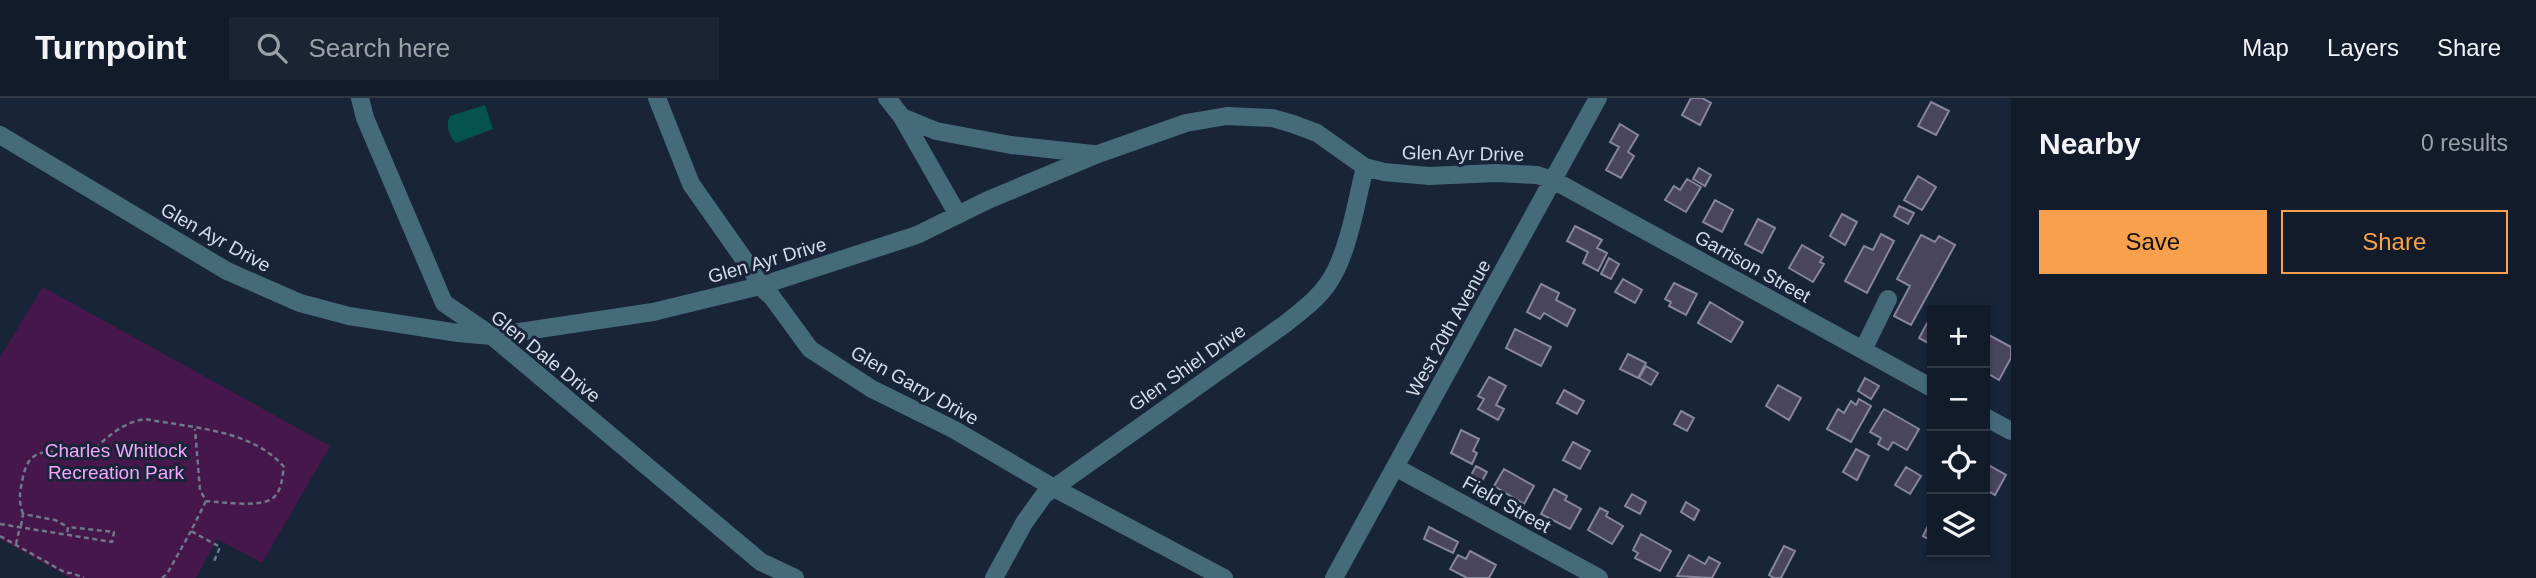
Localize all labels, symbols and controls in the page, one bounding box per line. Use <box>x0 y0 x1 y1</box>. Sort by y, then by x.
search box <box>229 17 719 80</box>
text: Turnpoint <box>35 29 187 66</box>
icon: search <box>253 29 291 67</box>
text: Search here <box>309 33 450 63</box>
text: Map <box>2242 34 2289 61</box>
text: Layers <box>2327 34 2399 61</box>
text: Share <box>2437 34 2501 61</box>
text: Nearby <box>2039 127 2141 160</box>
text: 0 results <box>2421 130 2508 156</box>
street label: Glen Ayr Drive <box>1402 142 1524 165</box>
street label: Glen Ayr Drive <box>157 199 274 276</box>
button: Save <box>2039 210 2267 274</box>
button: Share <box>2281 210 2508 274</box>
street label: Garrison Street <box>1691 226 1815 307</box>
street label: Glen Ayr Drive <box>706 234 829 287</box>
street label: West 20th Avenue <box>1402 256 1495 400</box>
map controls <box>1927 305 1990 557</box>
button: + <box>1927 305 1990 368</box>
street label: Glen Dale Drive <box>487 306 604 407</box>
street label: Glen Shiel Drive <box>1125 319 1250 415</box>
street label: Glen Garry Drive <box>847 342 982 429</box>
button: − <box>1927 368 1990 431</box>
button: locate <box>1927 431 1990 494</box>
park label: Charles Whitlock Recreation Park <box>45 440 188 483</box>
street label: Field Street <box>1459 472 1555 538</box>
button: layers <box>1927 494 1990 557</box>

